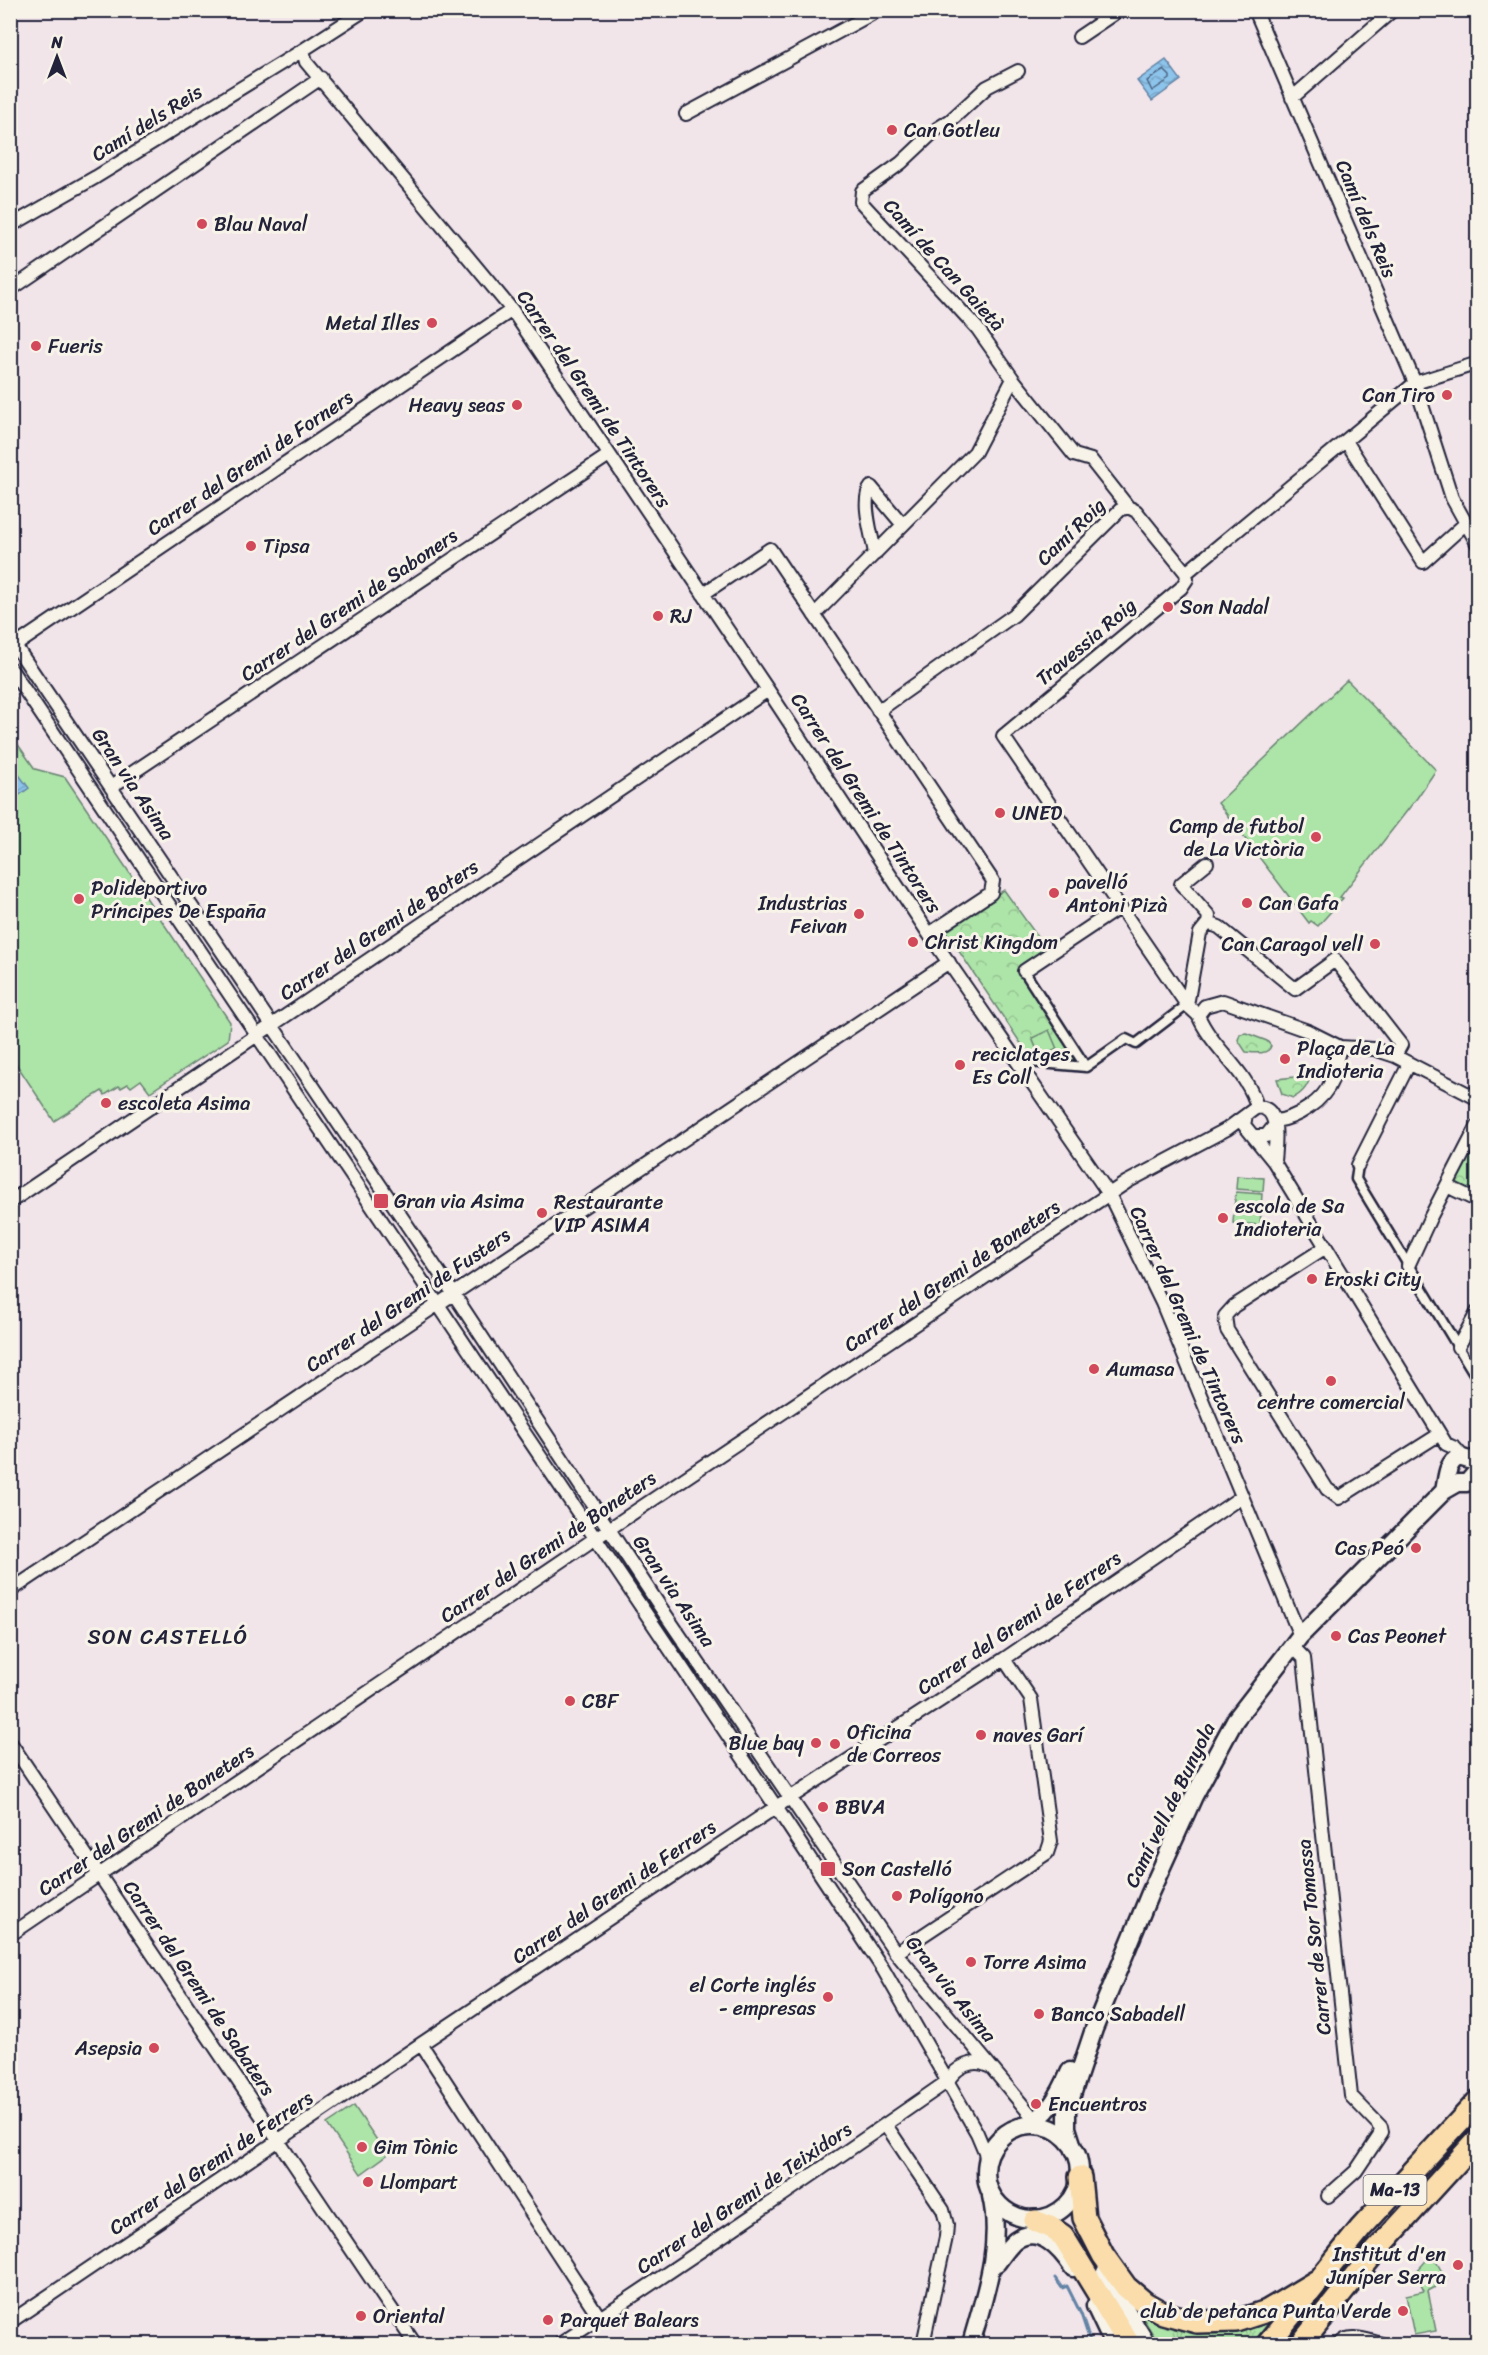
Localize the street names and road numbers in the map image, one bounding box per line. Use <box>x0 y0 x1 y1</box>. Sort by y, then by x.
street label: Camí dels Reis <box>84 74 210 171</box>
street label: Camí dels Reis <box>1325 154 1407 285</box>
street label: Camí de Can Gaietà <box>874 190 1014 340</box>
street label: Carrer del Gremi de Tintorers <box>507 282 681 516</box>
street label: Carrer del Gremi de Forners <box>140 380 361 545</box>
street label: Camí Roig <box>1028 489 1114 575</box>
street label: Carrer del Gremi de Saboners <box>233 518 466 691</box>
street label: Travessia Roig <box>1028 589 1144 695</box>
street label: Carrer del Gremi de Tintorers <box>781 685 951 921</box>
street label: Gran via Asima <box>82 720 184 848</box>
street label: Carrer del Gremi de Boters <box>272 849 487 1010</box>
street label: Carrer del Gremi de Boneters <box>837 1190 1068 1362</box>
street label: Carrer del Gremi de Tintorers <box>1120 1200 1257 1451</box>
street label: Carrer del Gremi de Fusters <box>298 1218 518 1382</box>
street label: Carrer del Gremi de Boneters <box>433 1461 664 1633</box>
street label: Gran via Asima <box>623 1527 725 1655</box>
street label: Carrer del Gremi de Ferrers <box>910 1541 1129 1705</box>
street label: Camí vell de Bunyola <box>1115 1716 1225 1894</box>
street label: Carrer del Gremi de Boneters <box>31 1734 262 1906</box>
street label: Carrer del Gremi de Ferrers <box>505 1810 724 1974</box>
street label: Carrer de Sor Tomassa <box>1286 1837 1342 2037</box>
street label: Carrer del Gremi de Sabaters <box>113 1873 285 2104</box>
street label: Gran via Asima <box>896 1927 1006 2051</box>
street label: Carrer del Gremi de Ferrers <box>102 2081 321 2245</box>
street label: Carrer del Gremi de Teixidors <box>629 2112 860 2284</box>
road number: Ma-13 <box>1364 2175 1426 2205</box>

